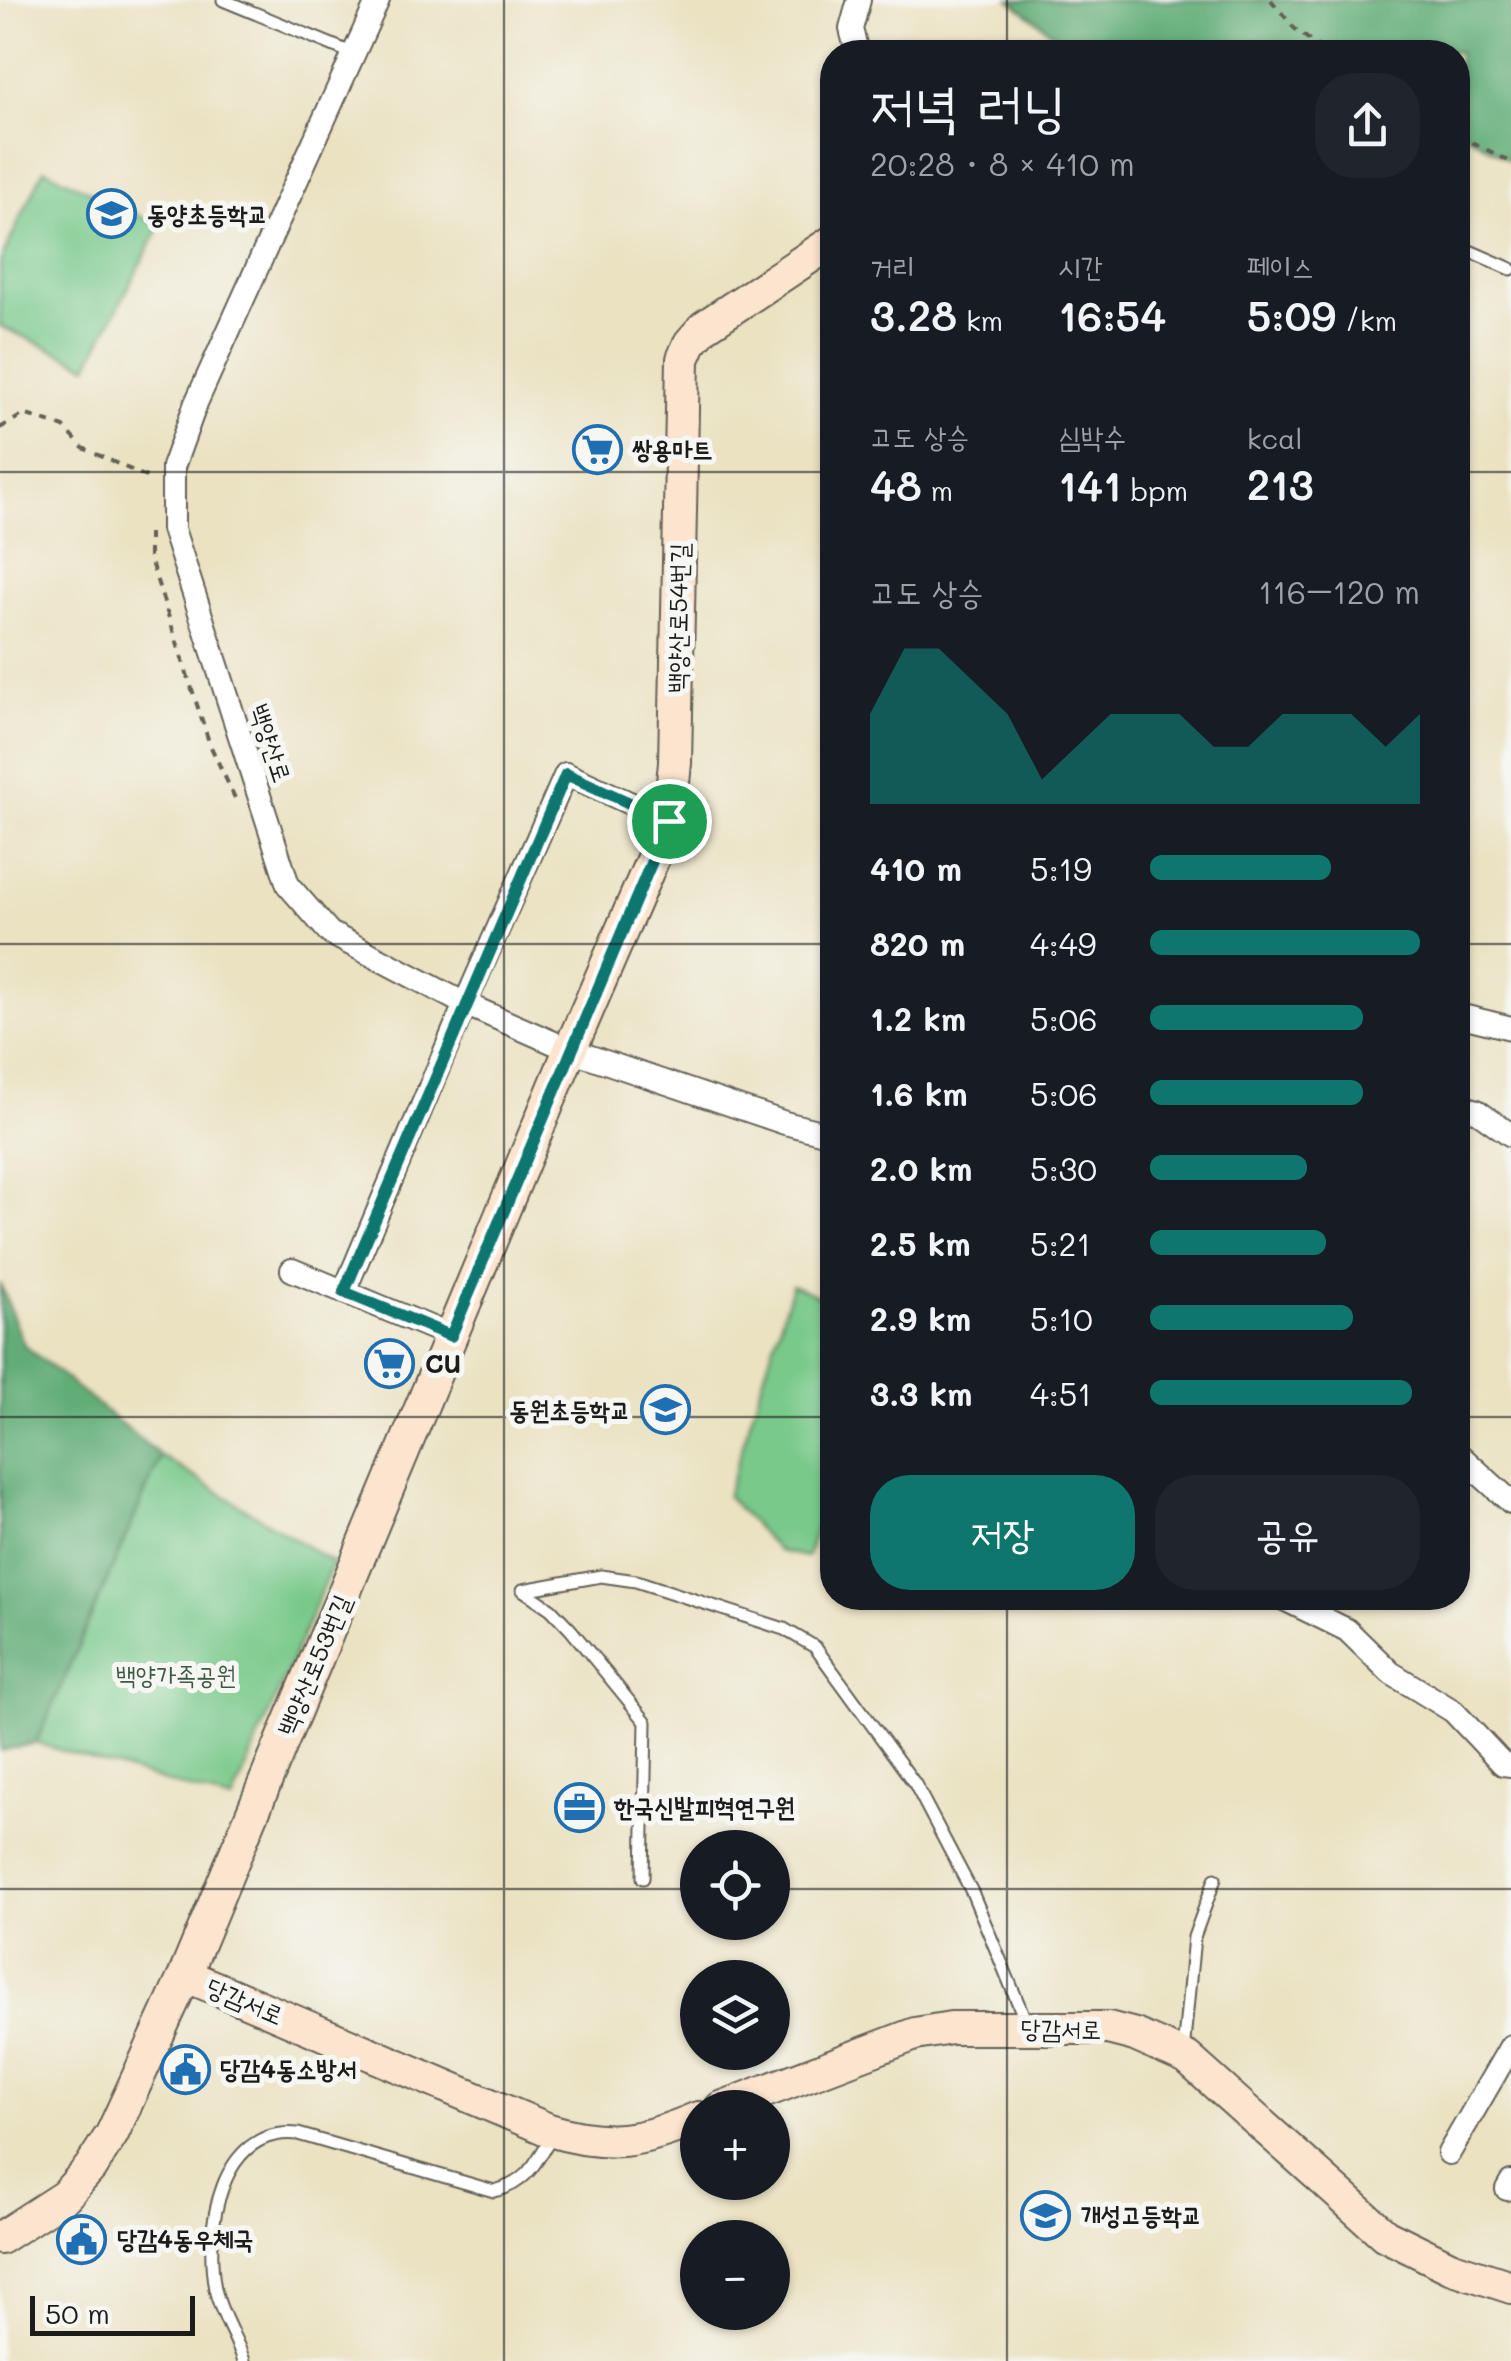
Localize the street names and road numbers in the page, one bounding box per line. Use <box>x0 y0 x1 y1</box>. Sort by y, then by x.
street label: 백양산로54번길 <box>660 543 694 693</box>
street label: 백양산로 <box>244 699 300 786</box>
street label: 백양산로53번길 <box>269 1589 357 1740</box>
street label: 당감서로 <box>202 1970 289 2031</box>
street label: 당감서로 <box>1021 2011 1102 2045</box>

